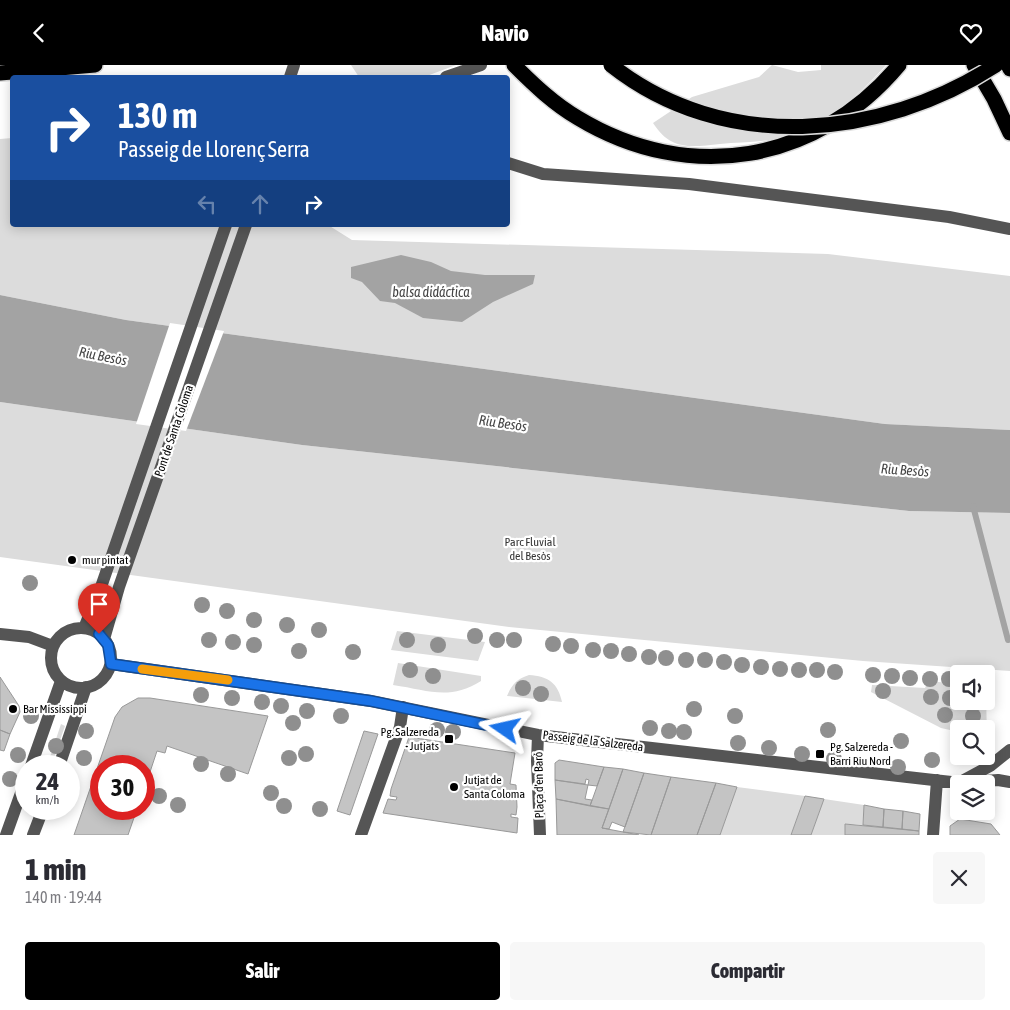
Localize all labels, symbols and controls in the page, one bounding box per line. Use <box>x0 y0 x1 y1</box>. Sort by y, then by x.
icon: back <box>25 19 53 47</box>
icon: heart <box>957 19 985 47</box>
text: Navio <box>481 20 529 46</box>
icon: right <box>35 95 100 160</box>
text: 130 m <box>118 95 197 135</box>
text: Passeig de Llorenç Serra <box>118 136 310 162</box>
icon: left <box>193 190 221 218</box>
icon: ahead <box>246 190 274 218</box>
icon: right <box>299 190 327 218</box>
water label: balsa didáctica <box>392 284 470 300</box>
water label: Riu Besòs <box>78 344 128 368</box>
street label: Pont de Santa Coloma <box>152 383 196 479</box>
water label: Riu Besòs <box>478 412 528 434</box>
water label: Riu Besòs <box>880 460 930 480</box>
park label: Parc Fluvial del Besòs <box>504 535 556 563</box>
place label: mur pintat <box>82 553 129 567</box>
marker: mur pintat <box>66 554 78 566</box>
pin <box>78 583 120 634</box>
icon: arrive <box>85 590 113 618</box>
map controls <box>950 665 995 820</box>
button: sound <box>950 665 995 710</box>
place label: Bar Mississippi <box>23 702 87 716</box>
position arrow <box>478 702 530 754</box>
marker: Bar Mississippi <box>7 703 19 715</box>
button: search <box>950 720 995 765</box>
place label: Pg. Salzereda - Jutjats <box>381 725 439 753</box>
street label: Passeig de la Salzereda <box>542 728 644 754</box>
marker: Pg. Salzereda - Jutjats <box>443 733 455 745</box>
place label: Pg. Salzereda - Barri Riu Nord <box>830 740 893 768</box>
marker: Pg. Salzereda - Barri Riu Nord <box>814 748 826 760</box>
street label: Plaça d'en Baró <box>531 751 547 819</box>
speed limit sign: 30 <box>90 755 155 820</box>
text: 24 <box>36 767 59 795</box>
place label: Jutjat de Santa Coloma <box>464 773 525 801</box>
button: layers <box>950 775 995 820</box>
marker: Jutjat de Santa Coloma <box>448 781 460 793</box>
text: km/h <box>36 793 59 807</box>
text: 1 min <box>25 852 86 886</box>
button: close <box>933 852 985 904</box>
text: 140 m · 19:44 <box>25 888 102 906</box>
button: Salir <box>25 942 500 1000</box>
button: Compartir <box>510 942 985 1000</box>

